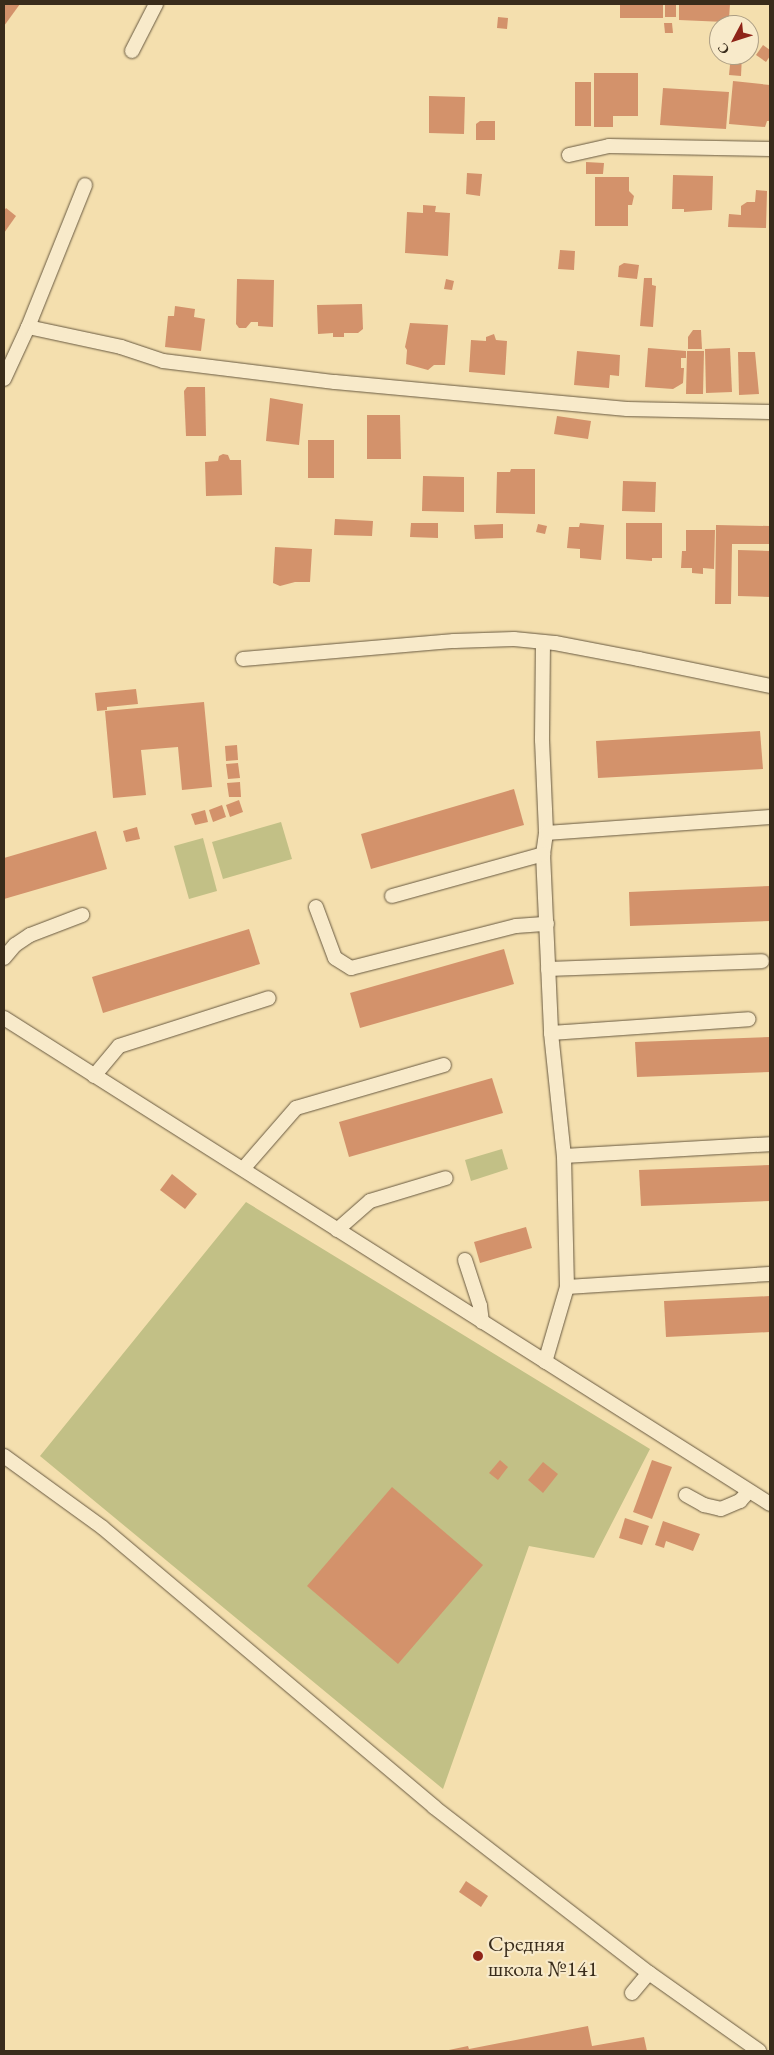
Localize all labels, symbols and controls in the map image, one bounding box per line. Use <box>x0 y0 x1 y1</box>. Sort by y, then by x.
north arrow <box>709 15 759 65</box>
text: С <box>713 39 733 59</box>
place label: Средняя школа №141 <box>488 1930 598 1982</box>
marker: Средняя школа №141 <box>472 1950 484 1962</box>

